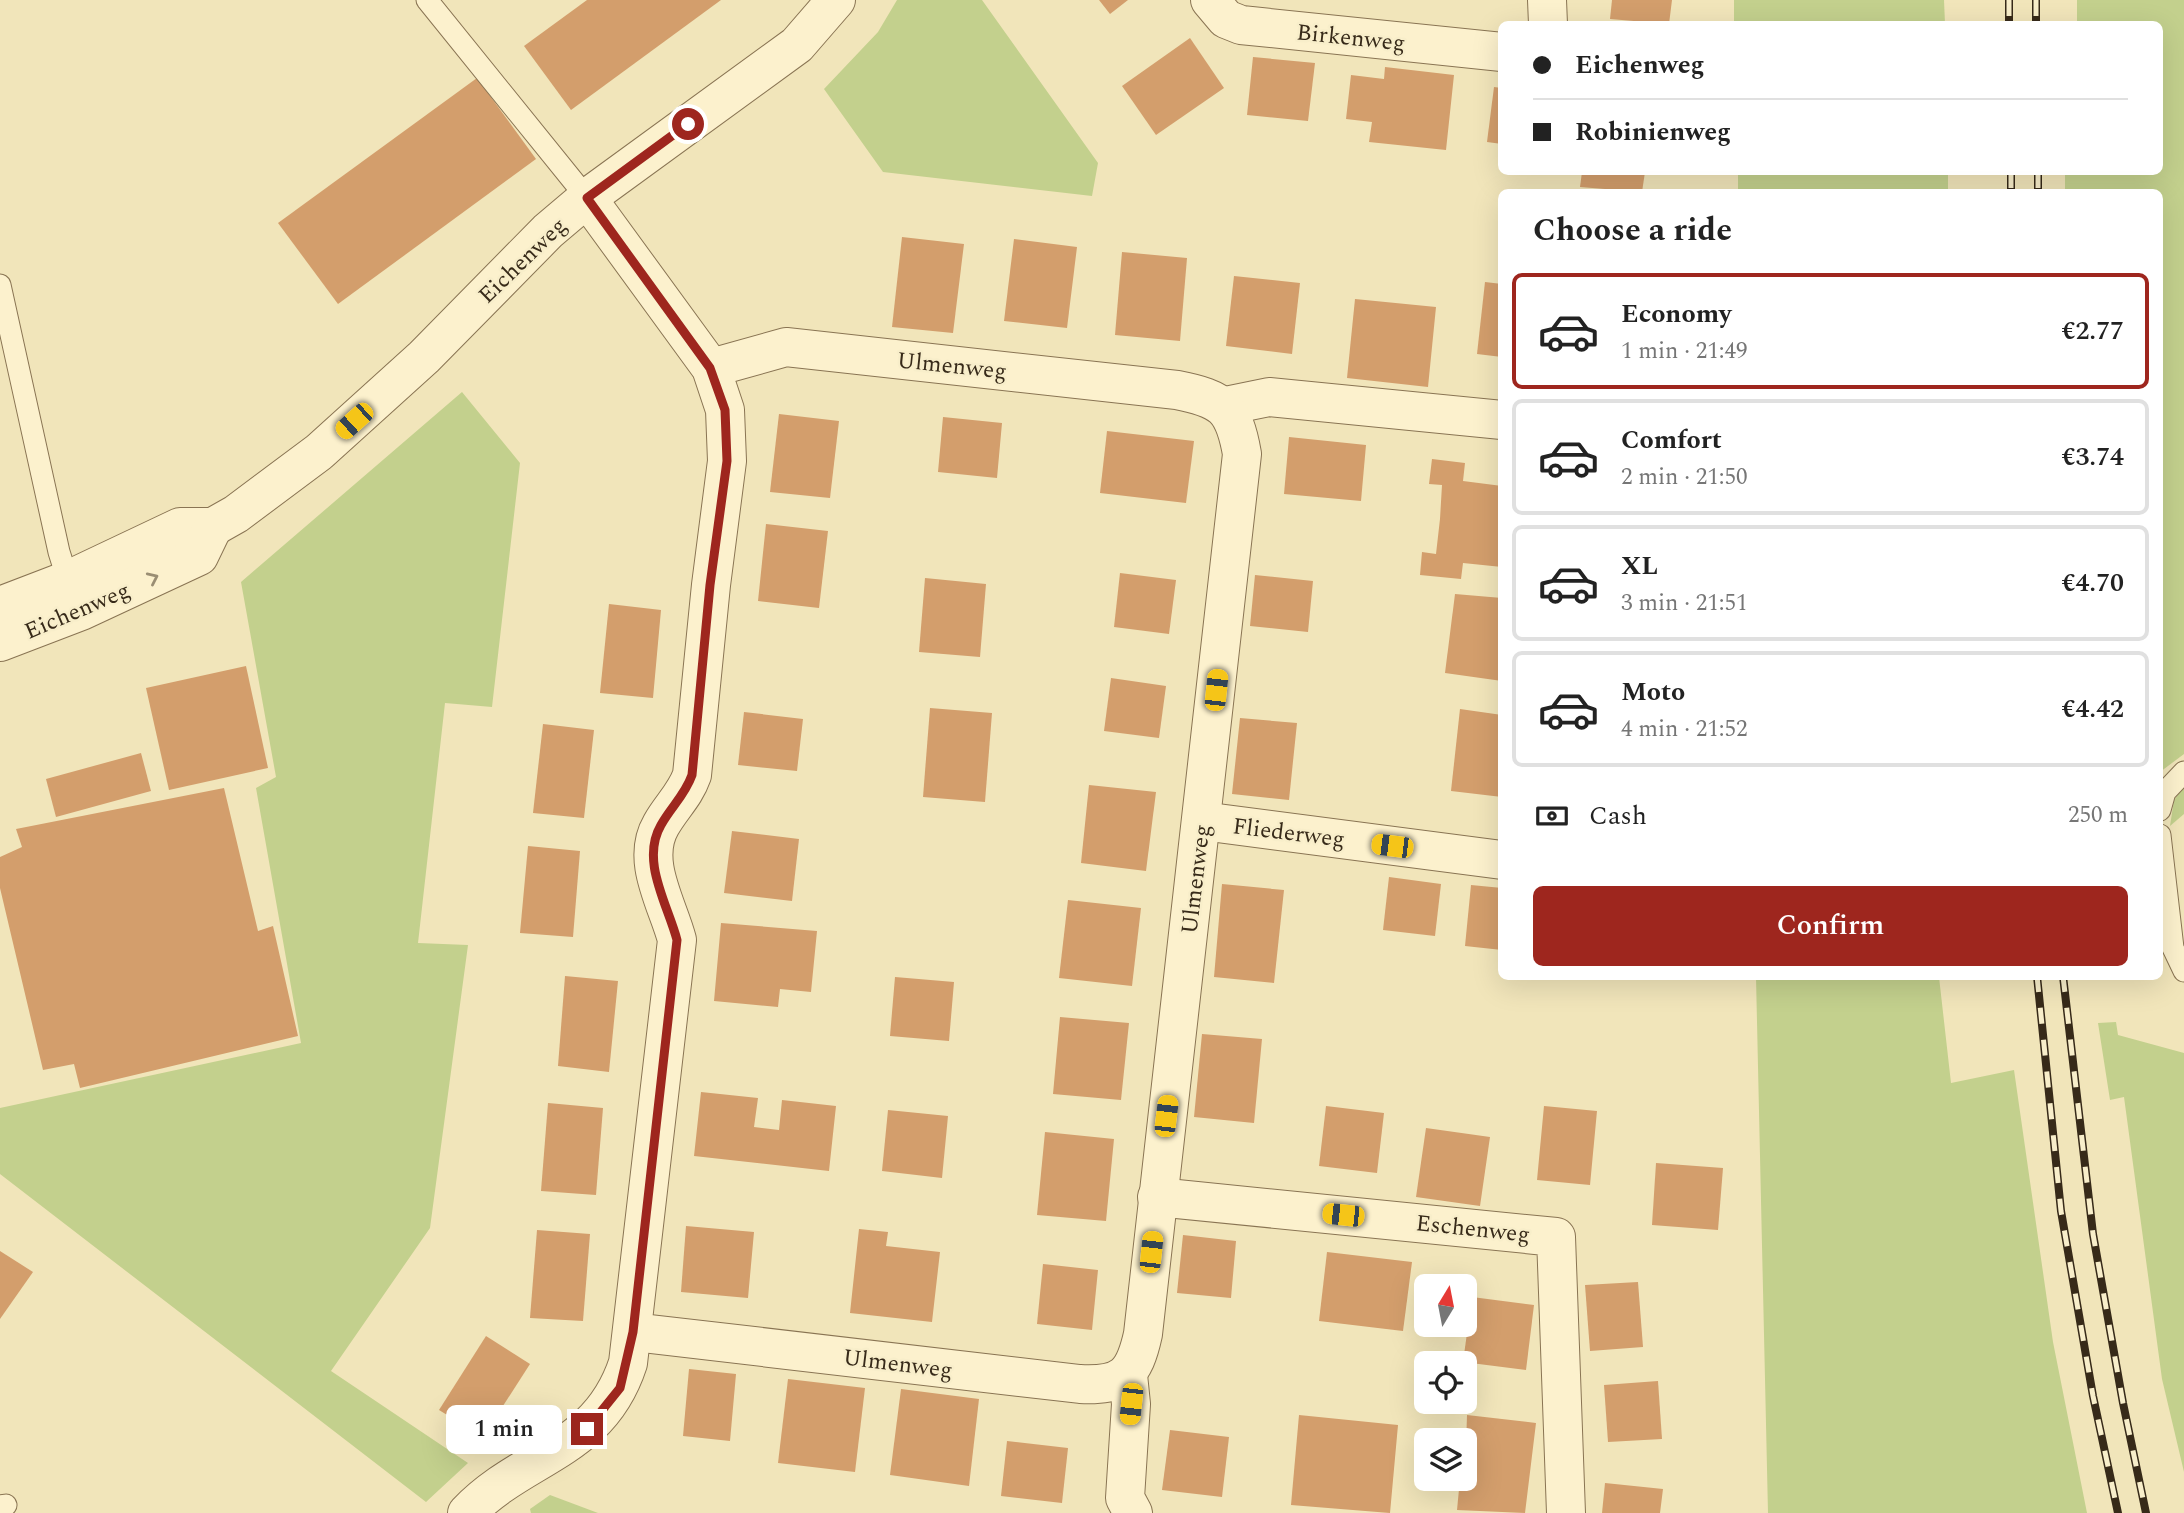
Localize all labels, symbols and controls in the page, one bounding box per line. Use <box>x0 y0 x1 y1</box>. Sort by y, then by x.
street label: Birkenweg <box>1295 15 1407 62</box>
text: Eichenweg <box>1575 45 1705 85</box>
route start <box>672 108 704 140</box>
text: Robinienweg <box>1575 112 1731 152</box>
text: Choose a ride <box>1533 206 1732 255</box>
street label: Eichenweg <box>471 210 575 313</box>
text: Economy <box>1621 294 1731 334</box>
icon: car <box>1537 300 1600 363</box>
text: €2.77 <box>2061 311 2124 351</box>
text: 1 min · 21:49 <box>1621 334 1748 369</box>
street label: Ulmenweg <box>895 343 1008 390</box>
car <box>332 399 377 443</box>
text: Comfort <box>1621 420 1722 460</box>
icon: car <box>1537 426 1600 489</box>
text: €3.74 <box>2061 437 2124 477</box>
text: 2 min · 21:50 <box>1621 460 1748 495</box>
text: XL <box>1621 546 1658 586</box>
icon: car <box>1537 552 1600 615</box>
text: €4.70 <box>2061 563 2124 603</box>
one-way arrow <box>146 572 158 586</box>
street label: Eichenweg <box>19 573 136 649</box>
text: 3 min · 21:51 <box>1621 586 1748 621</box>
car <box>1204 668 1229 712</box>
text: Moto <box>1621 672 1685 712</box>
icon: car <box>1537 678 1600 741</box>
text: €4.42 <box>2061 689 2124 729</box>
text: 4 min · 21:52 <box>1621 712 1748 747</box>
text: Cash <box>1589 796 1647 836</box>
icon: cash <box>1533 797 1571 835</box>
text: 250 m <box>2068 798 2128 833</box>
street label: Fliederweg <box>1231 809 1347 858</box>
street label: Ulmenweg <box>1172 822 1221 936</box>
car <box>1370 833 1415 859</box>
button: Confirm <box>1533 886 2128 966</box>
car <box>1154 1094 1179 1138</box>
car <box>1322 1202 1365 1228</box>
street label: Eschenweg <box>1414 1206 1532 1253</box>
car <box>1139 1230 1164 1274</box>
north arrow <box>1414 1274 1477 1337</box>
map controls <box>1414 1274 1477 1491</box>
street label: Ulmenweg <box>841 1340 955 1389</box>
button: locate <box>1414 1351 1477 1414</box>
car <box>1119 1382 1144 1426</box>
callout: 1 min <box>447 1404 562 1454</box>
text: 1 min <box>474 1412 534 1447</box>
route end <box>571 1413 603 1445</box>
button: layers <box>1414 1428 1477 1491</box>

